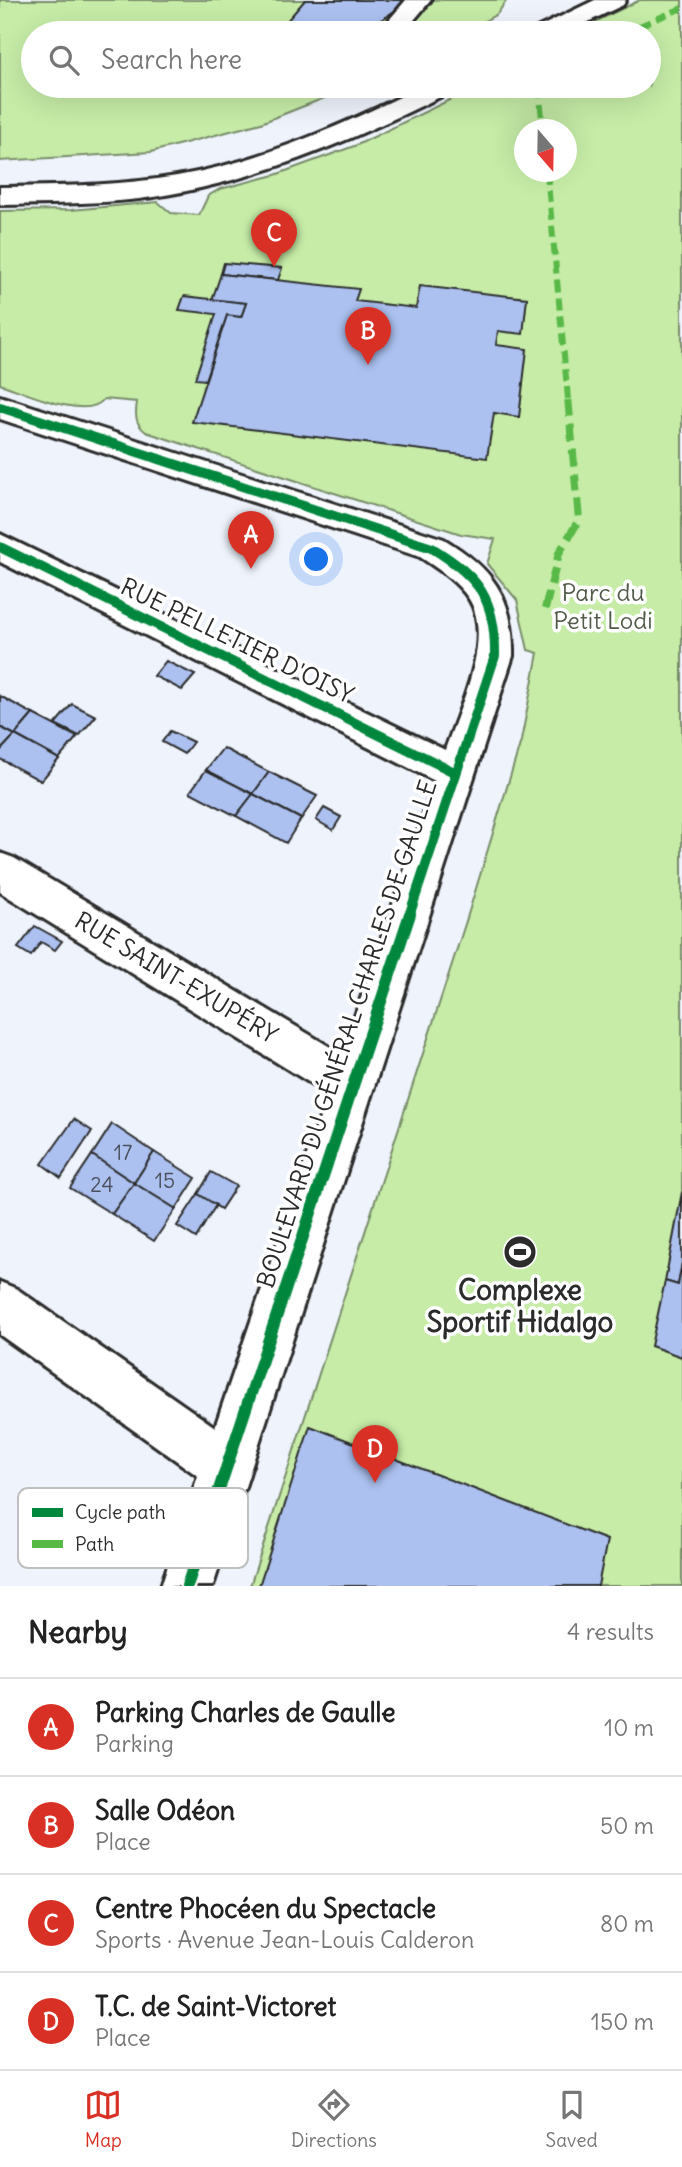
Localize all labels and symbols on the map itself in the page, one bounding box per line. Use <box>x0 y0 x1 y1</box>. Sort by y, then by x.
north arrow <box>514 119 577 182</box>
pin: C <box>251 209 297 267</box>
pin: B <box>345 307 391 365</box>
pin: A <box>228 511 274 569</box>
your location <box>299 542 333 576</box>
street label: RUE PELLETIER D'OISY <box>116 571 359 710</box>
park label: Parc du Petit Lodi <box>553 577 653 635</box>
street label: BOULEVARD DU GÉNÉRAL CHARLES DE GAULLE <box>250 776 443 1291</box>
street label: RUE SAINT-EXUPÉRY <box>70 905 283 1050</box>
house number: 17 <box>114 1139 132 1166</box>
house number: 15 <box>155 1167 175 1194</box>
house number: 24 <box>90 1171 114 1198</box>
sports icon: Complexe Sportif Hidalgo <box>501 1233 539 1271</box>
place label: Complexe Sportif Hidalgo <box>427 1272 613 1340</box>
pin: D <box>352 1425 398 1483</box>
legend <box>18 1488 248 1568</box>
text: Cycle path <box>75 1500 166 1524</box>
text: Path <box>75 1532 114 1556</box>

